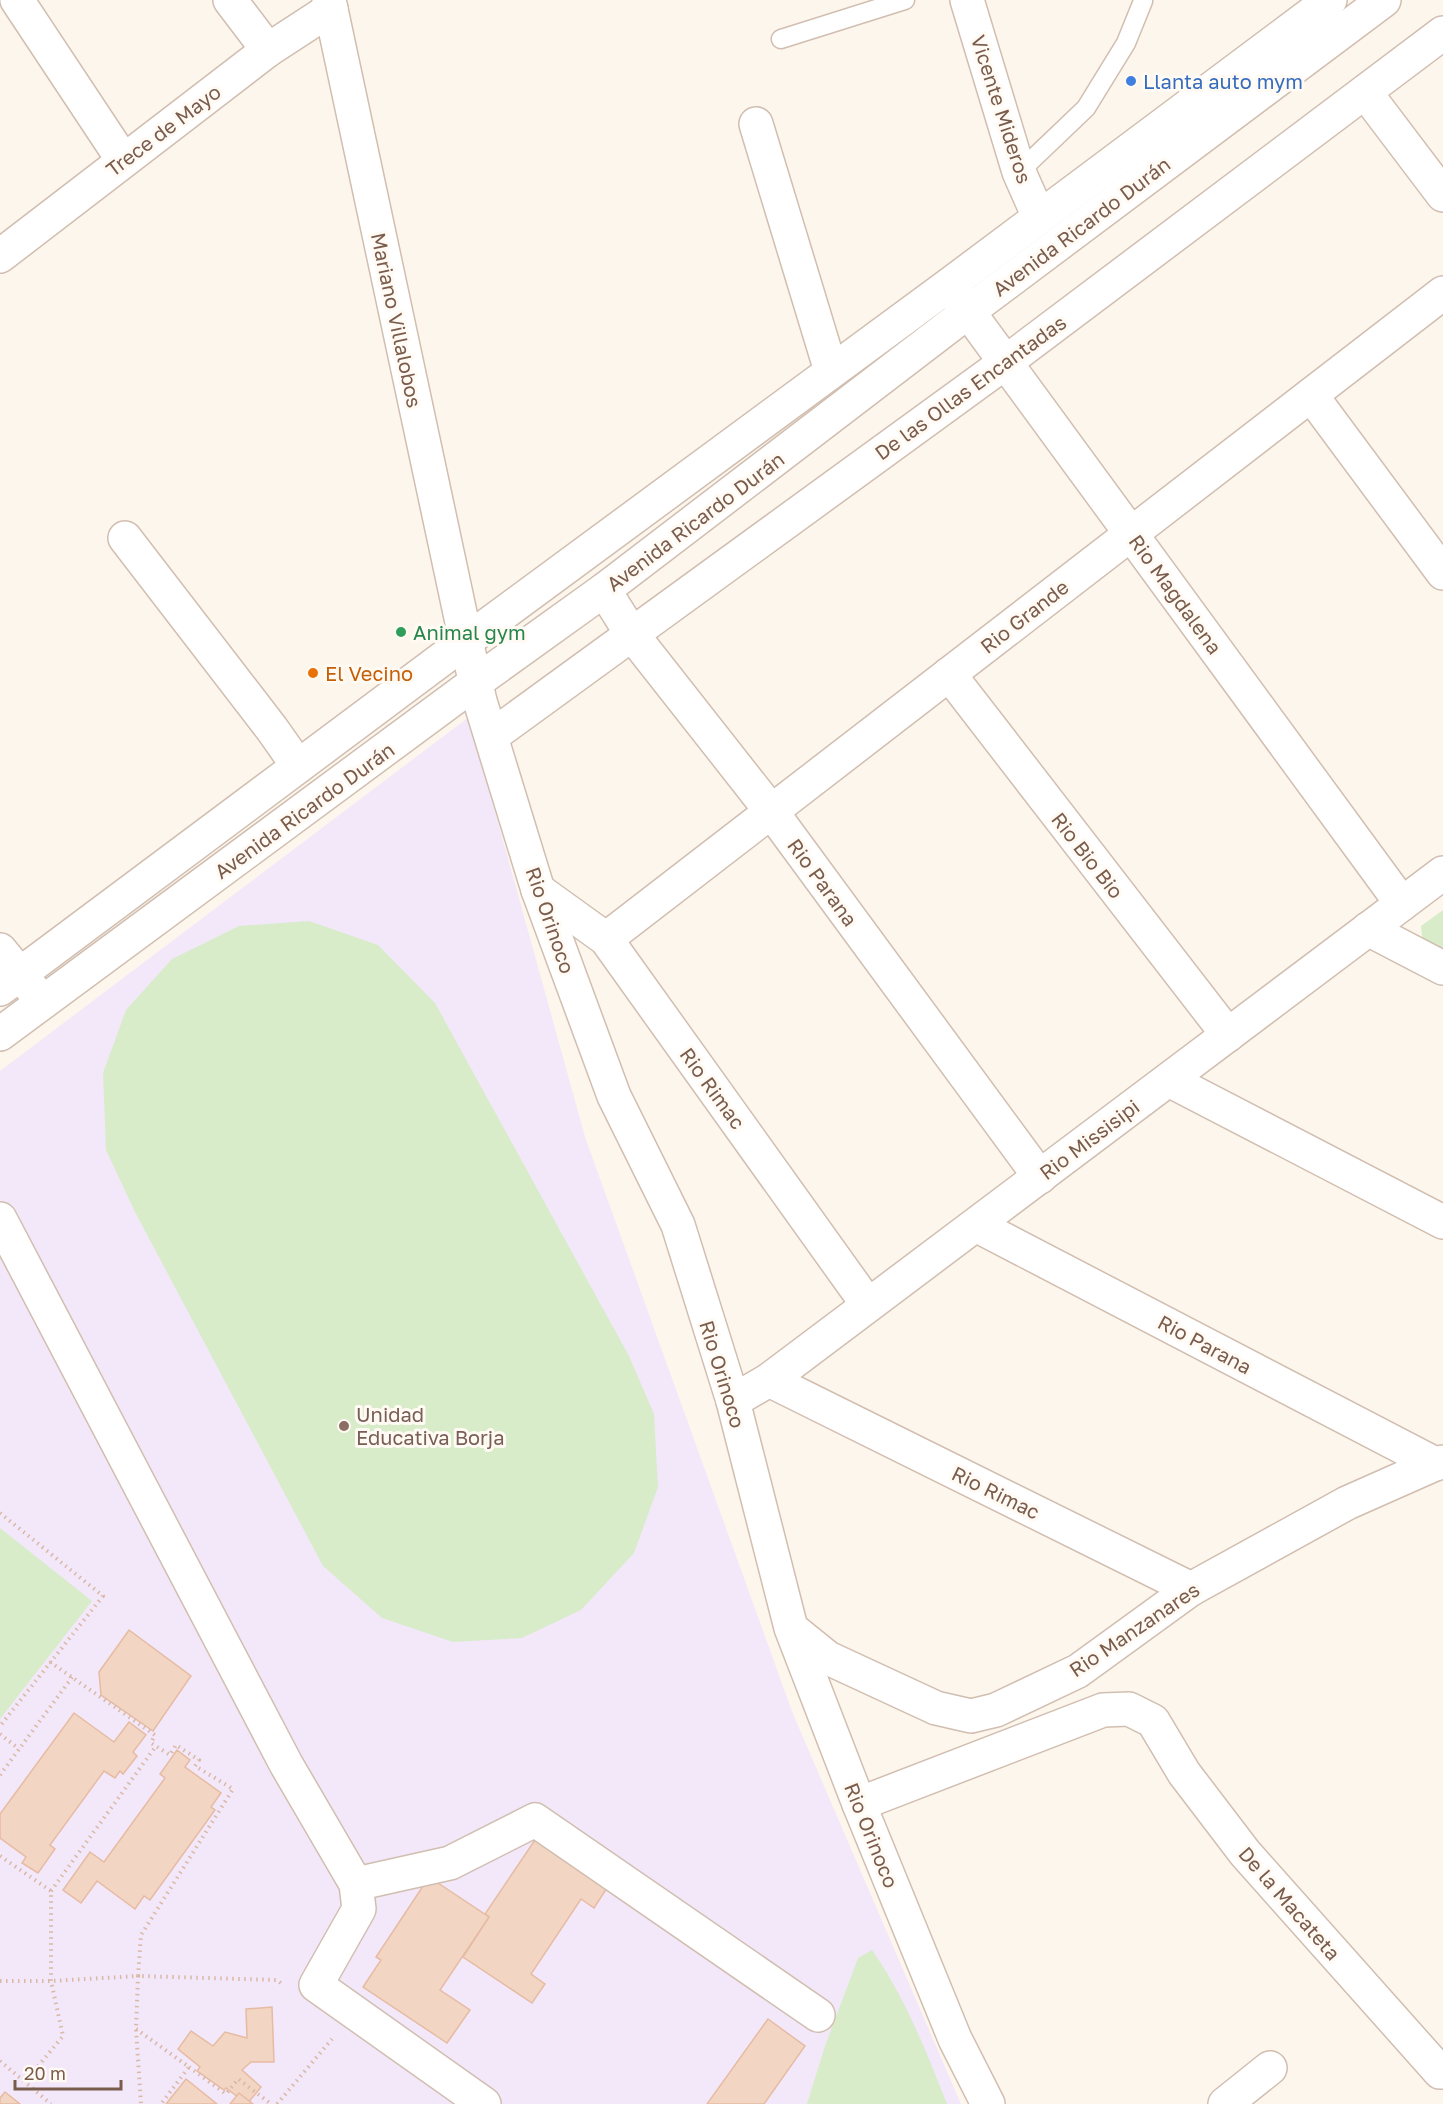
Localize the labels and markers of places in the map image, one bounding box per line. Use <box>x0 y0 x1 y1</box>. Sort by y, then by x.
place label: Llanta auto mym <box>1143 69 1303 93</box>
marker: Llanta auto mym <box>1124 74 1138 88</box>
place label: Animal gym <box>413 620 526 644</box>
marker: Animal gym <box>394 625 408 639</box>
place label: El Vecino <box>325 661 413 685</box>
marker: El Vecino <box>306 666 320 680</box>
place label: Unidad Educativa Borja <box>356 1402 505 1449</box>
marker: Unidad Educativa Borja <box>337 1419 351 1433</box>

